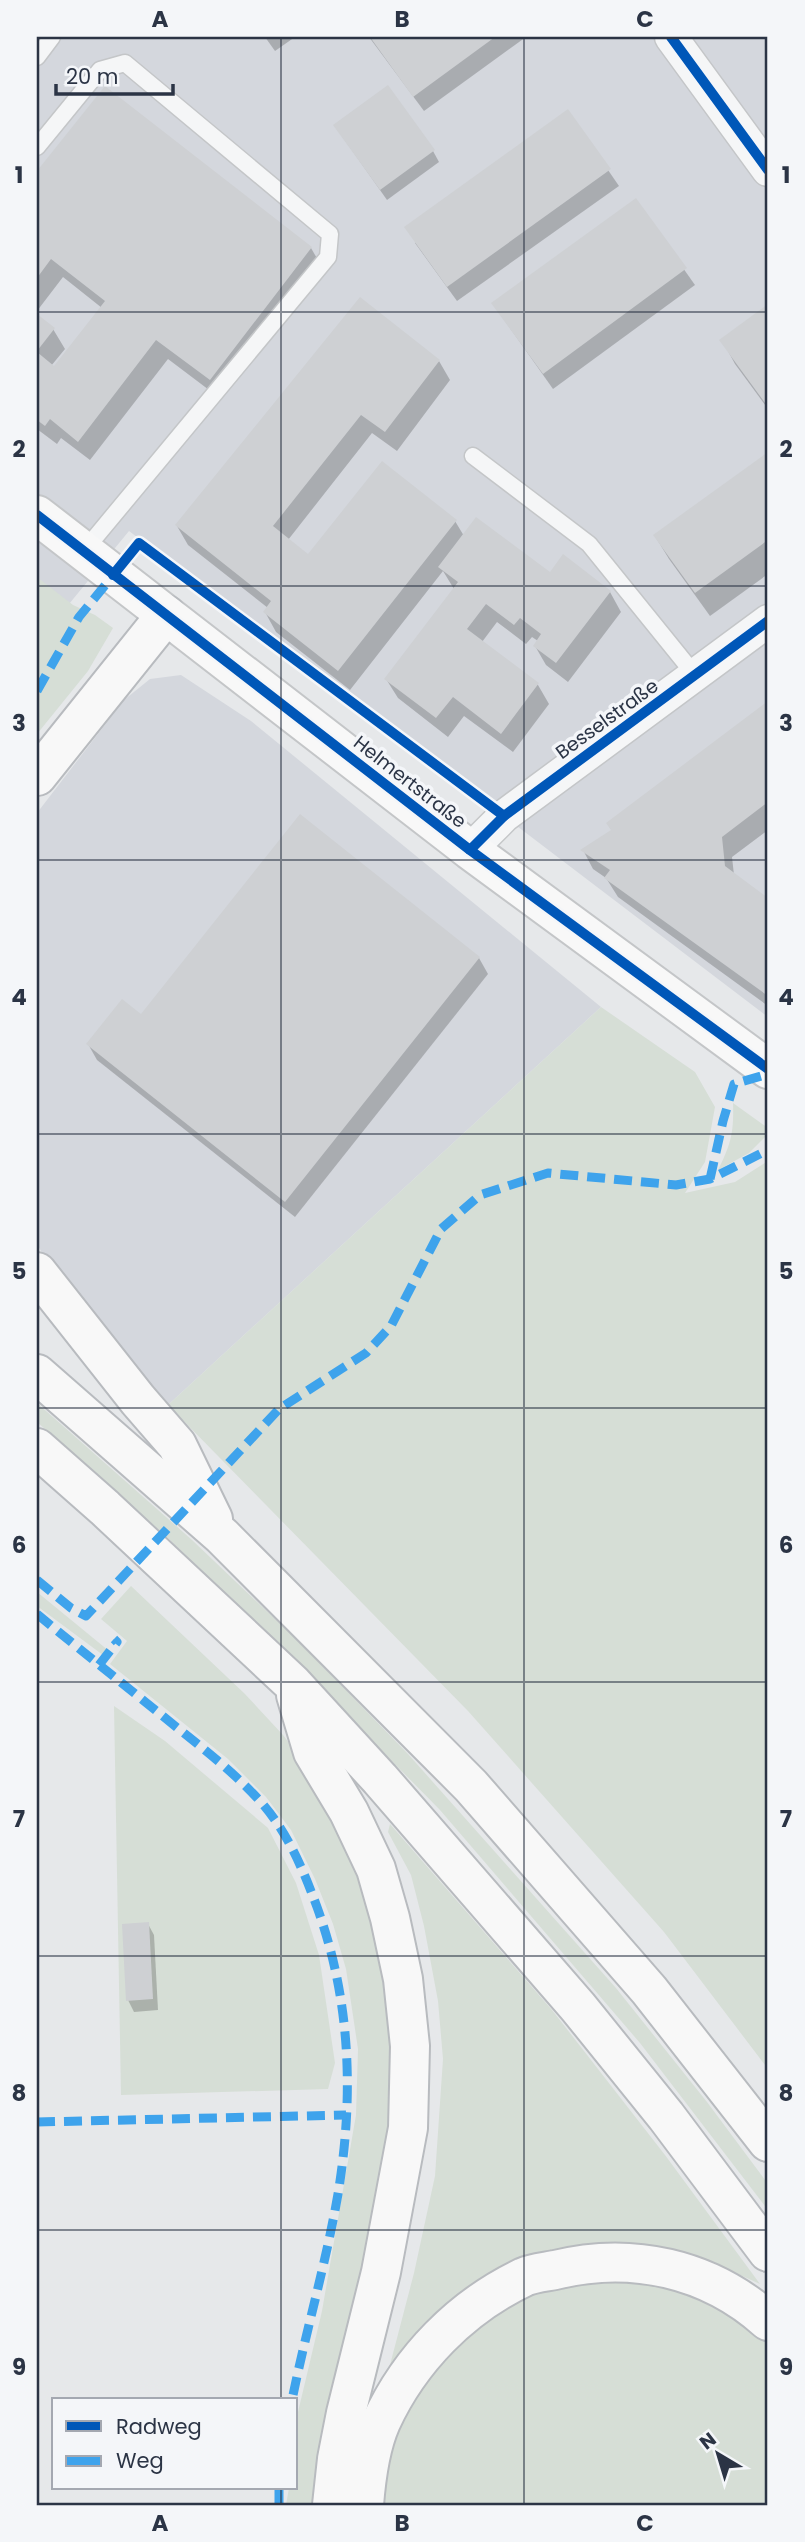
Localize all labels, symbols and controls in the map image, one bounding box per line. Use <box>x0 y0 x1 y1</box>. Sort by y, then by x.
text: A <box>152 3 169 35</box>
text: B <box>394 3 410 35</box>
text: C <box>636 3 654 35</box>
scale bar <box>56 52 173 96</box>
text: 20 m <box>66 62 119 91</box>
text: 1 <box>15 159 23 191</box>
text: 1 <box>782 159 790 191</box>
text: 2 <box>12 433 26 465</box>
text: 2 <box>779 433 793 465</box>
street label: Besselstraße <box>550 672 664 766</box>
text: 3 <box>12 707 26 739</box>
text: 3 <box>779 707 793 739</box>
street label: Helmertstraße <box>348 729 472 835</box>
text: 4 <box>11 981 27 1013</box>
text: 4 <box>778 981 794 1013</box>
text: 5 <box>12 1255 26 1287</box>
text: 5 <box>779 1255 793 1287</box>
text: 6 <box>12 1529 26 1561</box>
text: 6 <box>779 1529 793 1561</box>
text: 7 <box>13 1803 25 1835</box>
text: 7 <box>780 1803 792 1835</box>
text: 8 <box>12 2077 26 2109</box>
text: 8 <box>779 2077 793 2109</box>
text: 9 <box>12 2351 26 2383</box>
text: 9 <box>779 2351 793 2383</box>
legend <box>52 2398 298 2490</box>
text: Radweg <box>116 2412 202 2441</box>
north arrow <box>682 2420 752 2490</box>
text: N <box>694 2426 722 2456</box>
text: Weg <box>116 2446 164 2475</box>
text: A <box>152 2507 169 2539</box>
text: B <box>394 2507 410 2539</box>
text: C <box>636 2507 654 2539</box>

